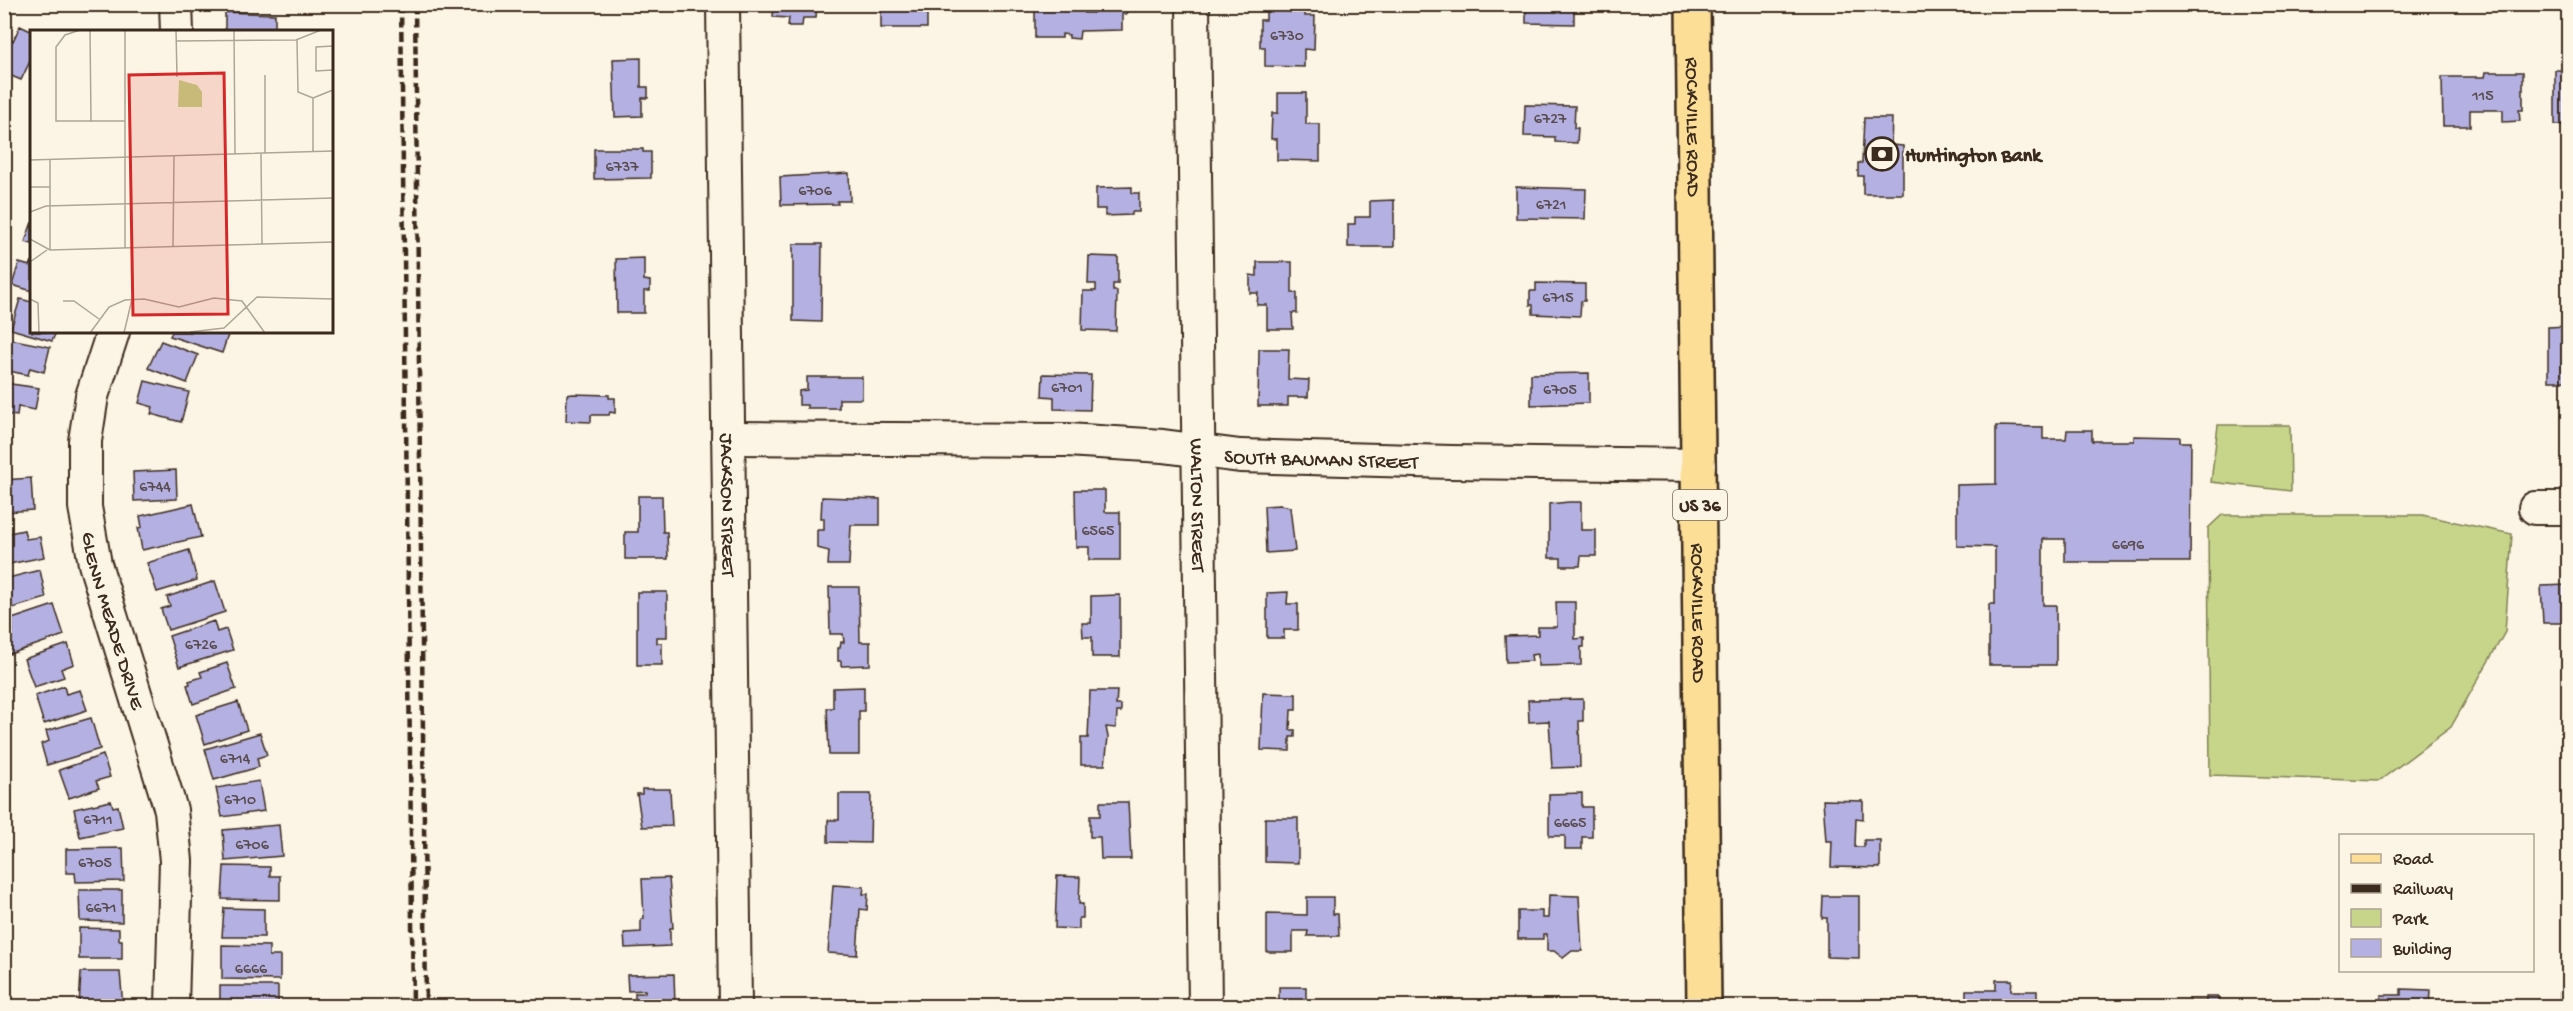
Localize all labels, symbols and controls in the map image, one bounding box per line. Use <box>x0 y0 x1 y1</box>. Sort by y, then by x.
house number: 6730 <box>1270 28 1304 47</box>
inset map <box>30 30 333 333</box>
street label: ROCKVILLE ROAD <box>1679 57 1703 198</box>
house number: 115 <box>2471 88 2494 107</box>
house number: 6727 <box>1534 111 1567 130</box>
bank icon: Huntington Bank <box>1864 136 1900 172</box>
place label: Huntington Bank <box>1905 146 2043 169</box>
house number: 6737 <box>605 159 639 178</box>
house number: 6706 <box>798 183 833 202</box>
house number: 6721 <box>1536 197 1566 216</box>
house number: 6715 <box>1542 290 1574 309</box>
house number: 6701 <box>1051 380 1083 399</box>
house number: 6705 <box>1543 382 1577 401</box>
street label: JACKSON STREET <box>713 433 738 578</box>
street label: WALTON STREET <box>1183 438 1208 573</box>
street label: SOUTH BAUMAN STREET <box>1222 446 1420 476</box>
house number: 6744 <box>139 479 171 498</box>
road number: US 36 <box>1673 490 1727 520</box>
house number: 6565 <box>1081 523 1115 542</box>
street label: GLENN MEADE DRIVE <box>75 531 148 714</box>
house number: 6696 <box>2112 537 2145 556</box>
street label: ROCKVILLE ROAD <box>1684 543 1708 684</box>
house number: 6726 <box>185 637 218 656</box>
house number: 6714 <box>220 751 251 770</box>
house number: 6710 <box>224 792 256 811</box>
house number: 6711 <box>83 812 113 831</box>
house number: 6665 <box>1554 815 1586 834</box>
legend <box>2339 834 2534 972</box>
house number: 6706 <box>235 837 270 856</box>
text: Road <box>2393 850 2434 871</box>
house number: 6705 <box>78 855 112 874</box>
text: Railway <box>2393 880 2453 901</box>
house number: 6671 <box>86 900 117 919</box>
text: Park <box>2392 910 2429 931</box>
text: Building <box>2392 940 2452 961</box>
house number: 6666 <box>235 961 268 980</box>

